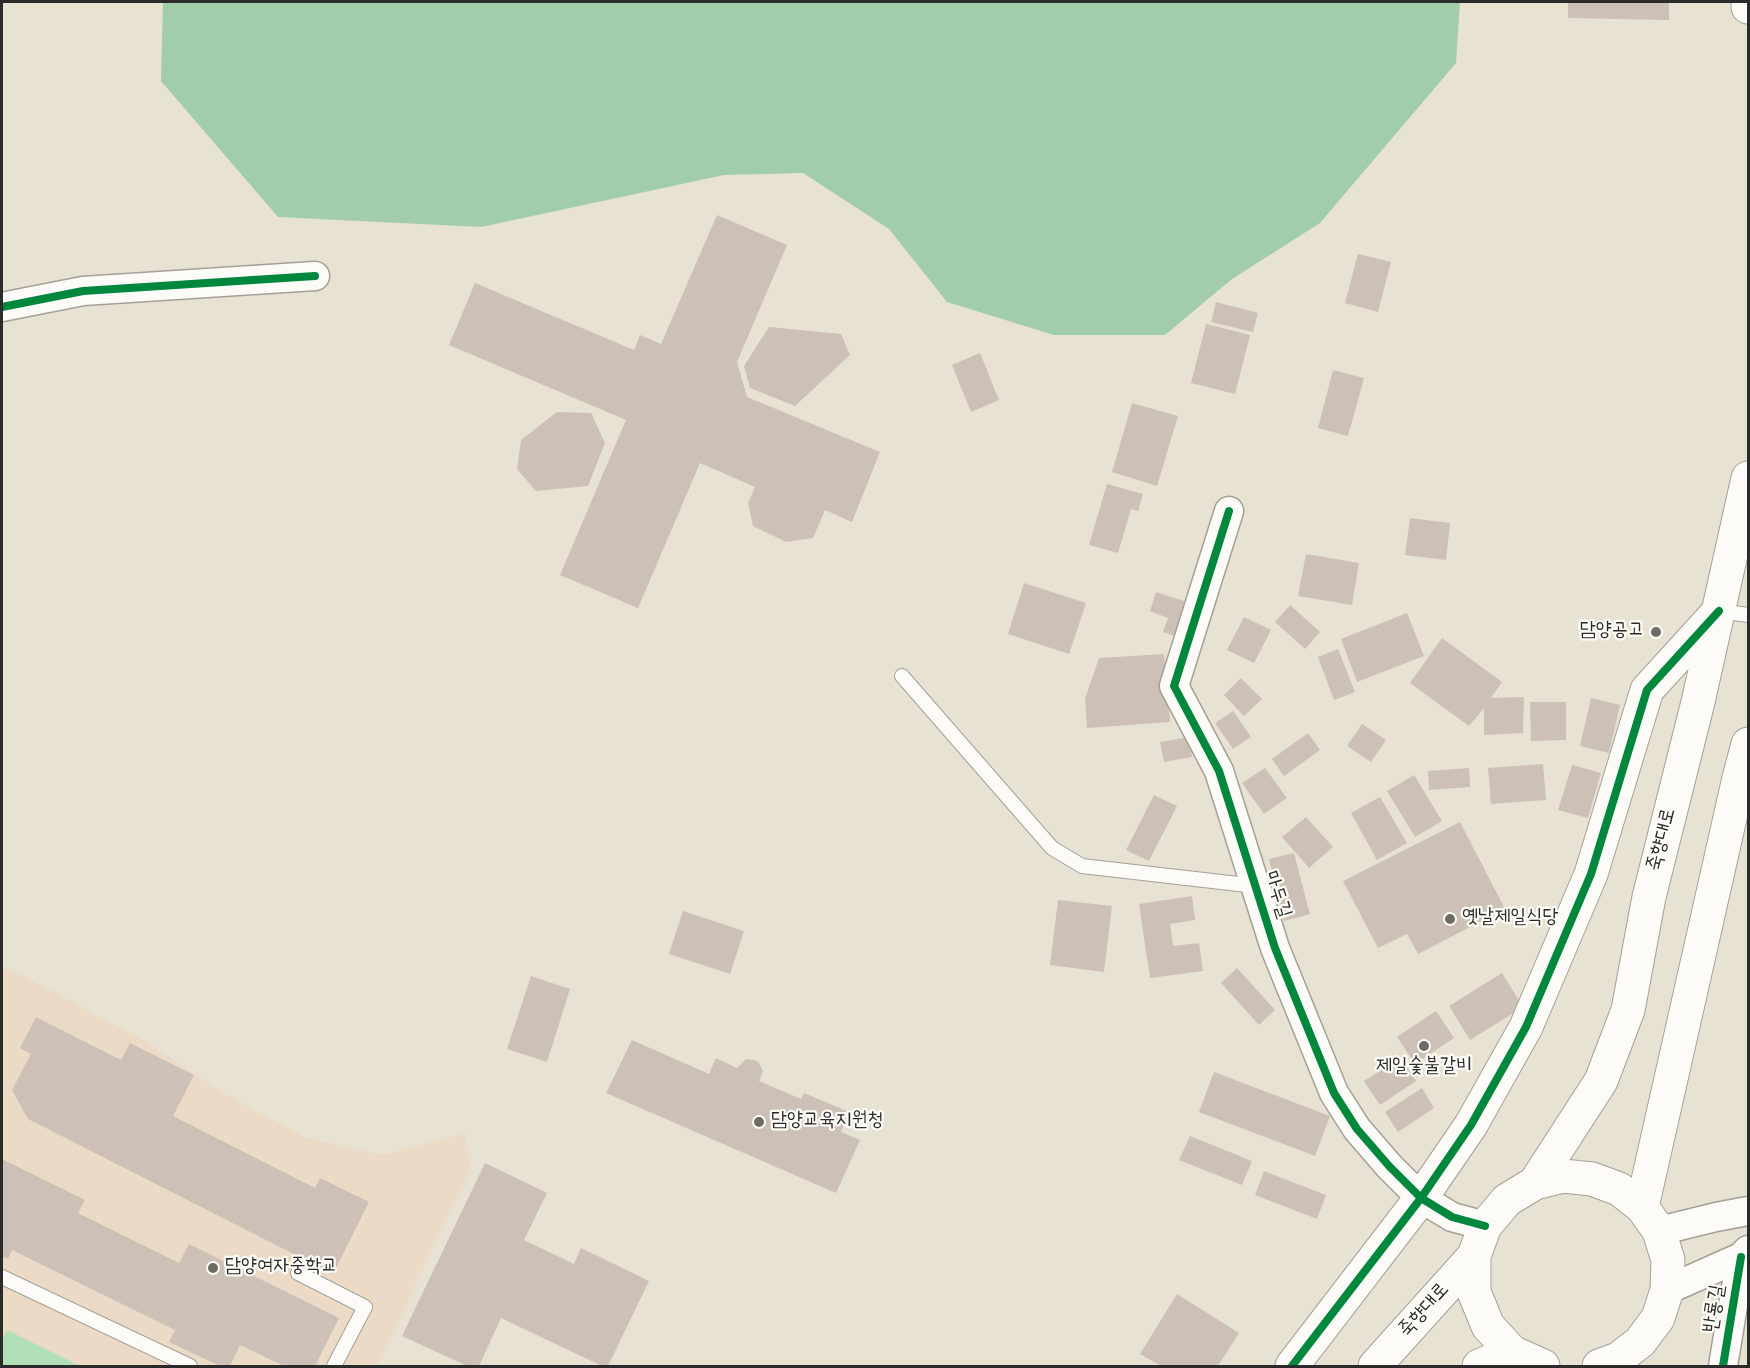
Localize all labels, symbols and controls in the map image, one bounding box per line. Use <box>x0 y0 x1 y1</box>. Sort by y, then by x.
place label: 담양공고 <box>1580 620 1644 644</box>
marker: 담양공고 <box>1649 625 1663 639</box>
street label: 죽향대로 <box>1644 806 1682 874</box>
street label: 마두길 <box>1257 868 1295 922</box>
place label: 옛날제일식당 <box>1462 907 1559 931</box>
marker: 옛날제일식당 <box>1443 912 1457 926</box>
marker: 제일숯불갈비 <box>1417 1039 1431 1053</box>
place label: 제일숯불갈비 <box>1376 1056 1472 1080</box>
place label: 담양교육지원청 <box>771 1110 884 1134</box>
marker: 담양교육지원청 <box>752 1115 766 1129</box>
place label: 담양여자중학교 <box>225 1256 338 1280</box>
marker: 담양여자중학교 <box>206 1261 220 1275</box>
street label: 죽향대로 <box>1395 1279 1455 1343</box>
street label: 반룡길 <box>1700 1283 1732 1335</box>

